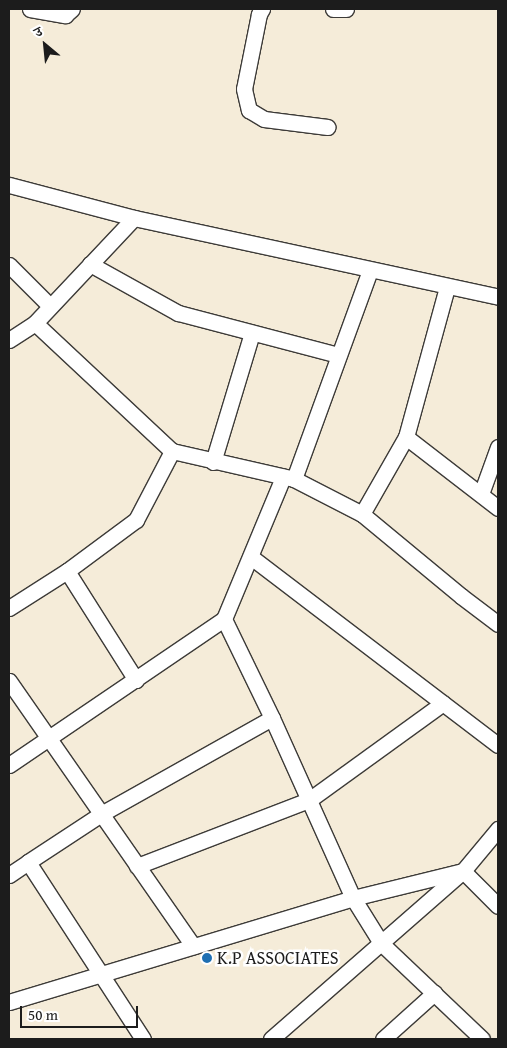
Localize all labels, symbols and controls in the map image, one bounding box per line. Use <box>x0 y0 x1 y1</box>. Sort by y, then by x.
north arrow <box>20 20 70 70</box>
text: उ <box>30 21 46 42</box>
place label: K.P ASSOCIATES <box>217 947 338 969</box>
marker: K.P ASSOCIATES <box>201 952 213 964</box>
scale bar <box>22 996 140 1028</box>
text: 50 m <box>28 1004 58 1025</box>

